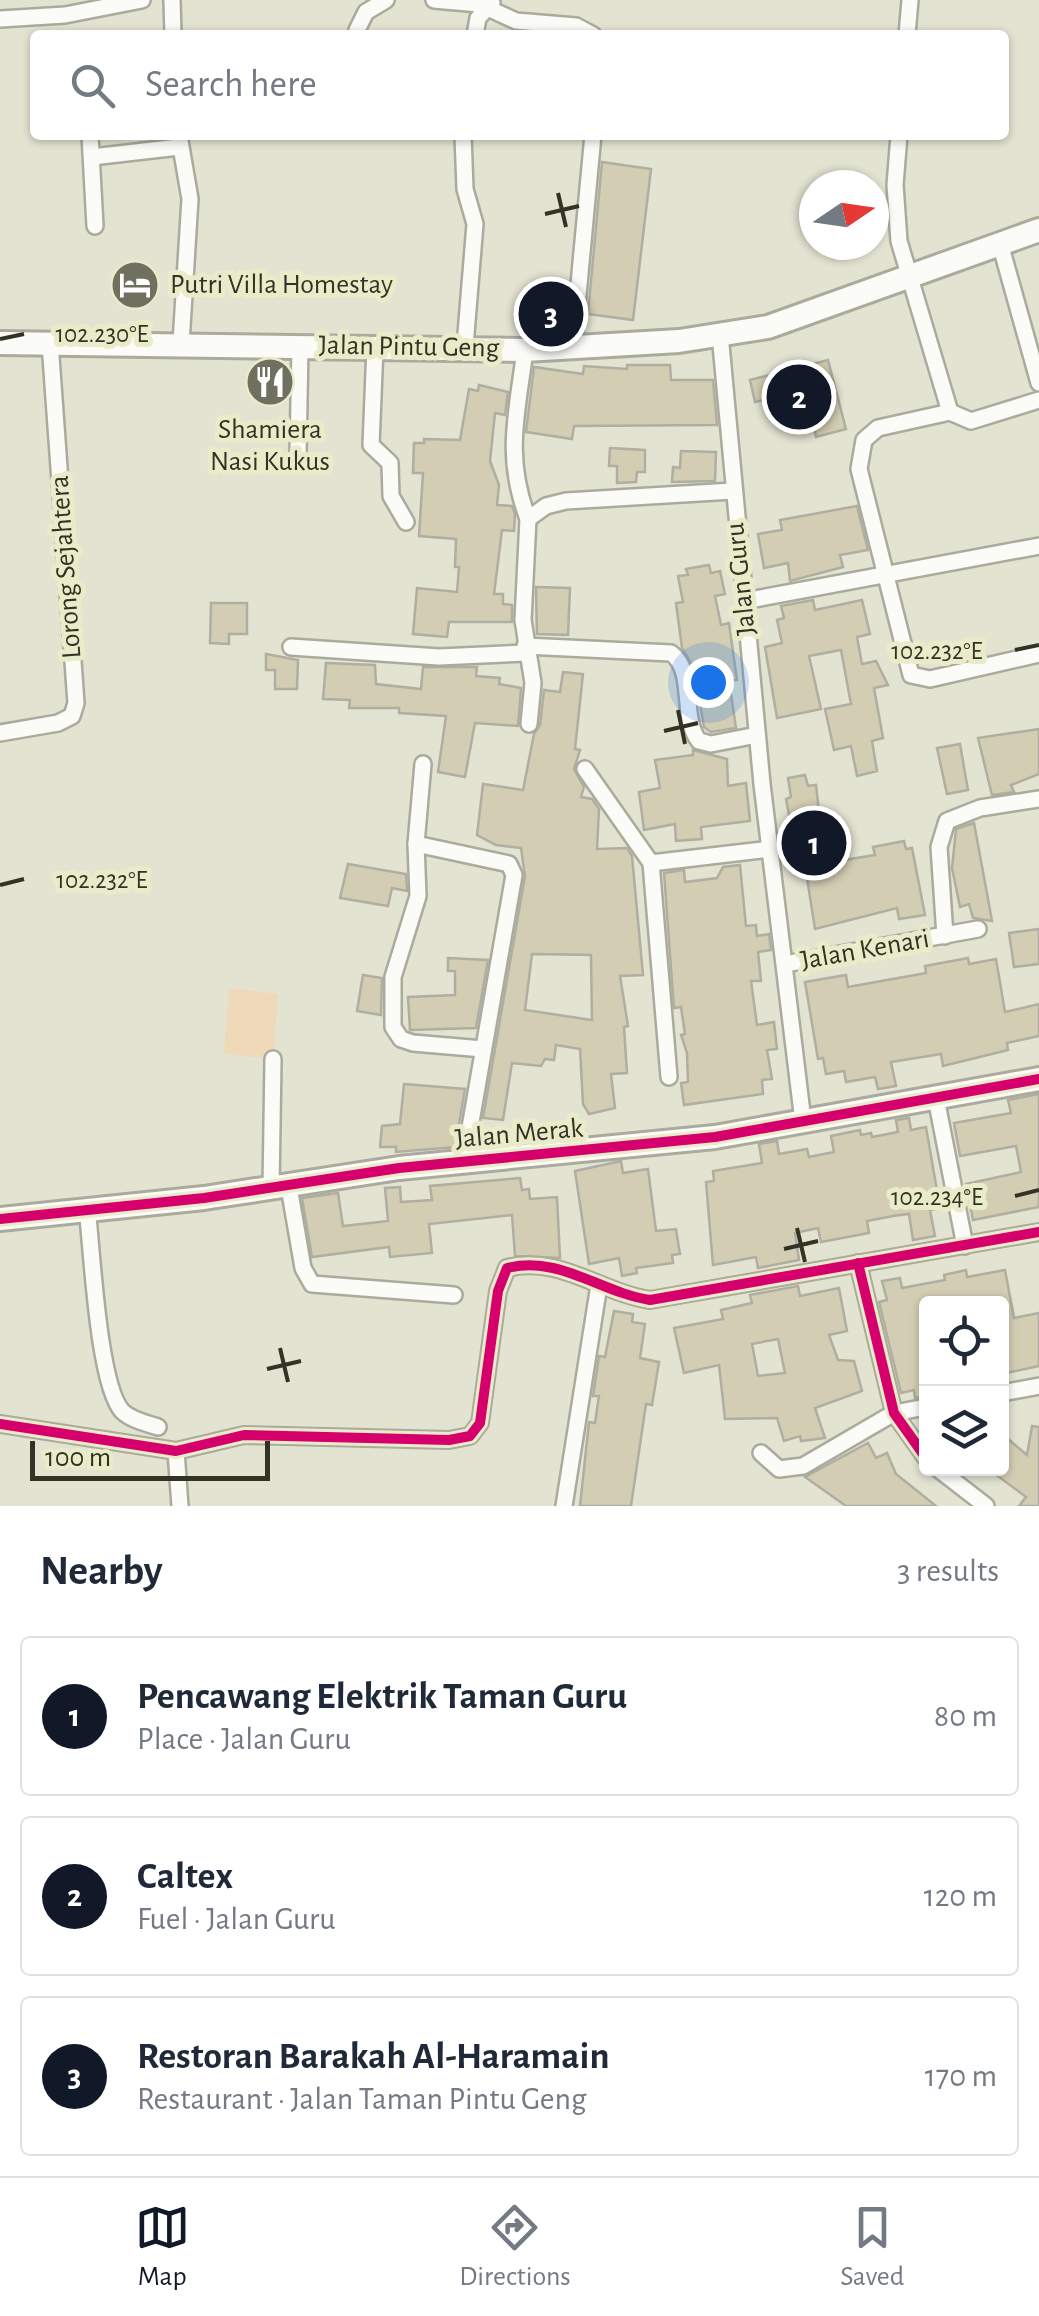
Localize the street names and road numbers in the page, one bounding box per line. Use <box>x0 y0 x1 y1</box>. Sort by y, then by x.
street label: Jalan Pintu Geng <box>318 331 500 363</box>
street label: Lorong Sejahtera <box>46 474 86 660</box>
street label: Jalan Guru <box>721 521 761 637</box>
street label: Jalan Kenari <box>798 925 932 975</box>
street label: Jalan Merak <box>454 1114 585 1154</box>

